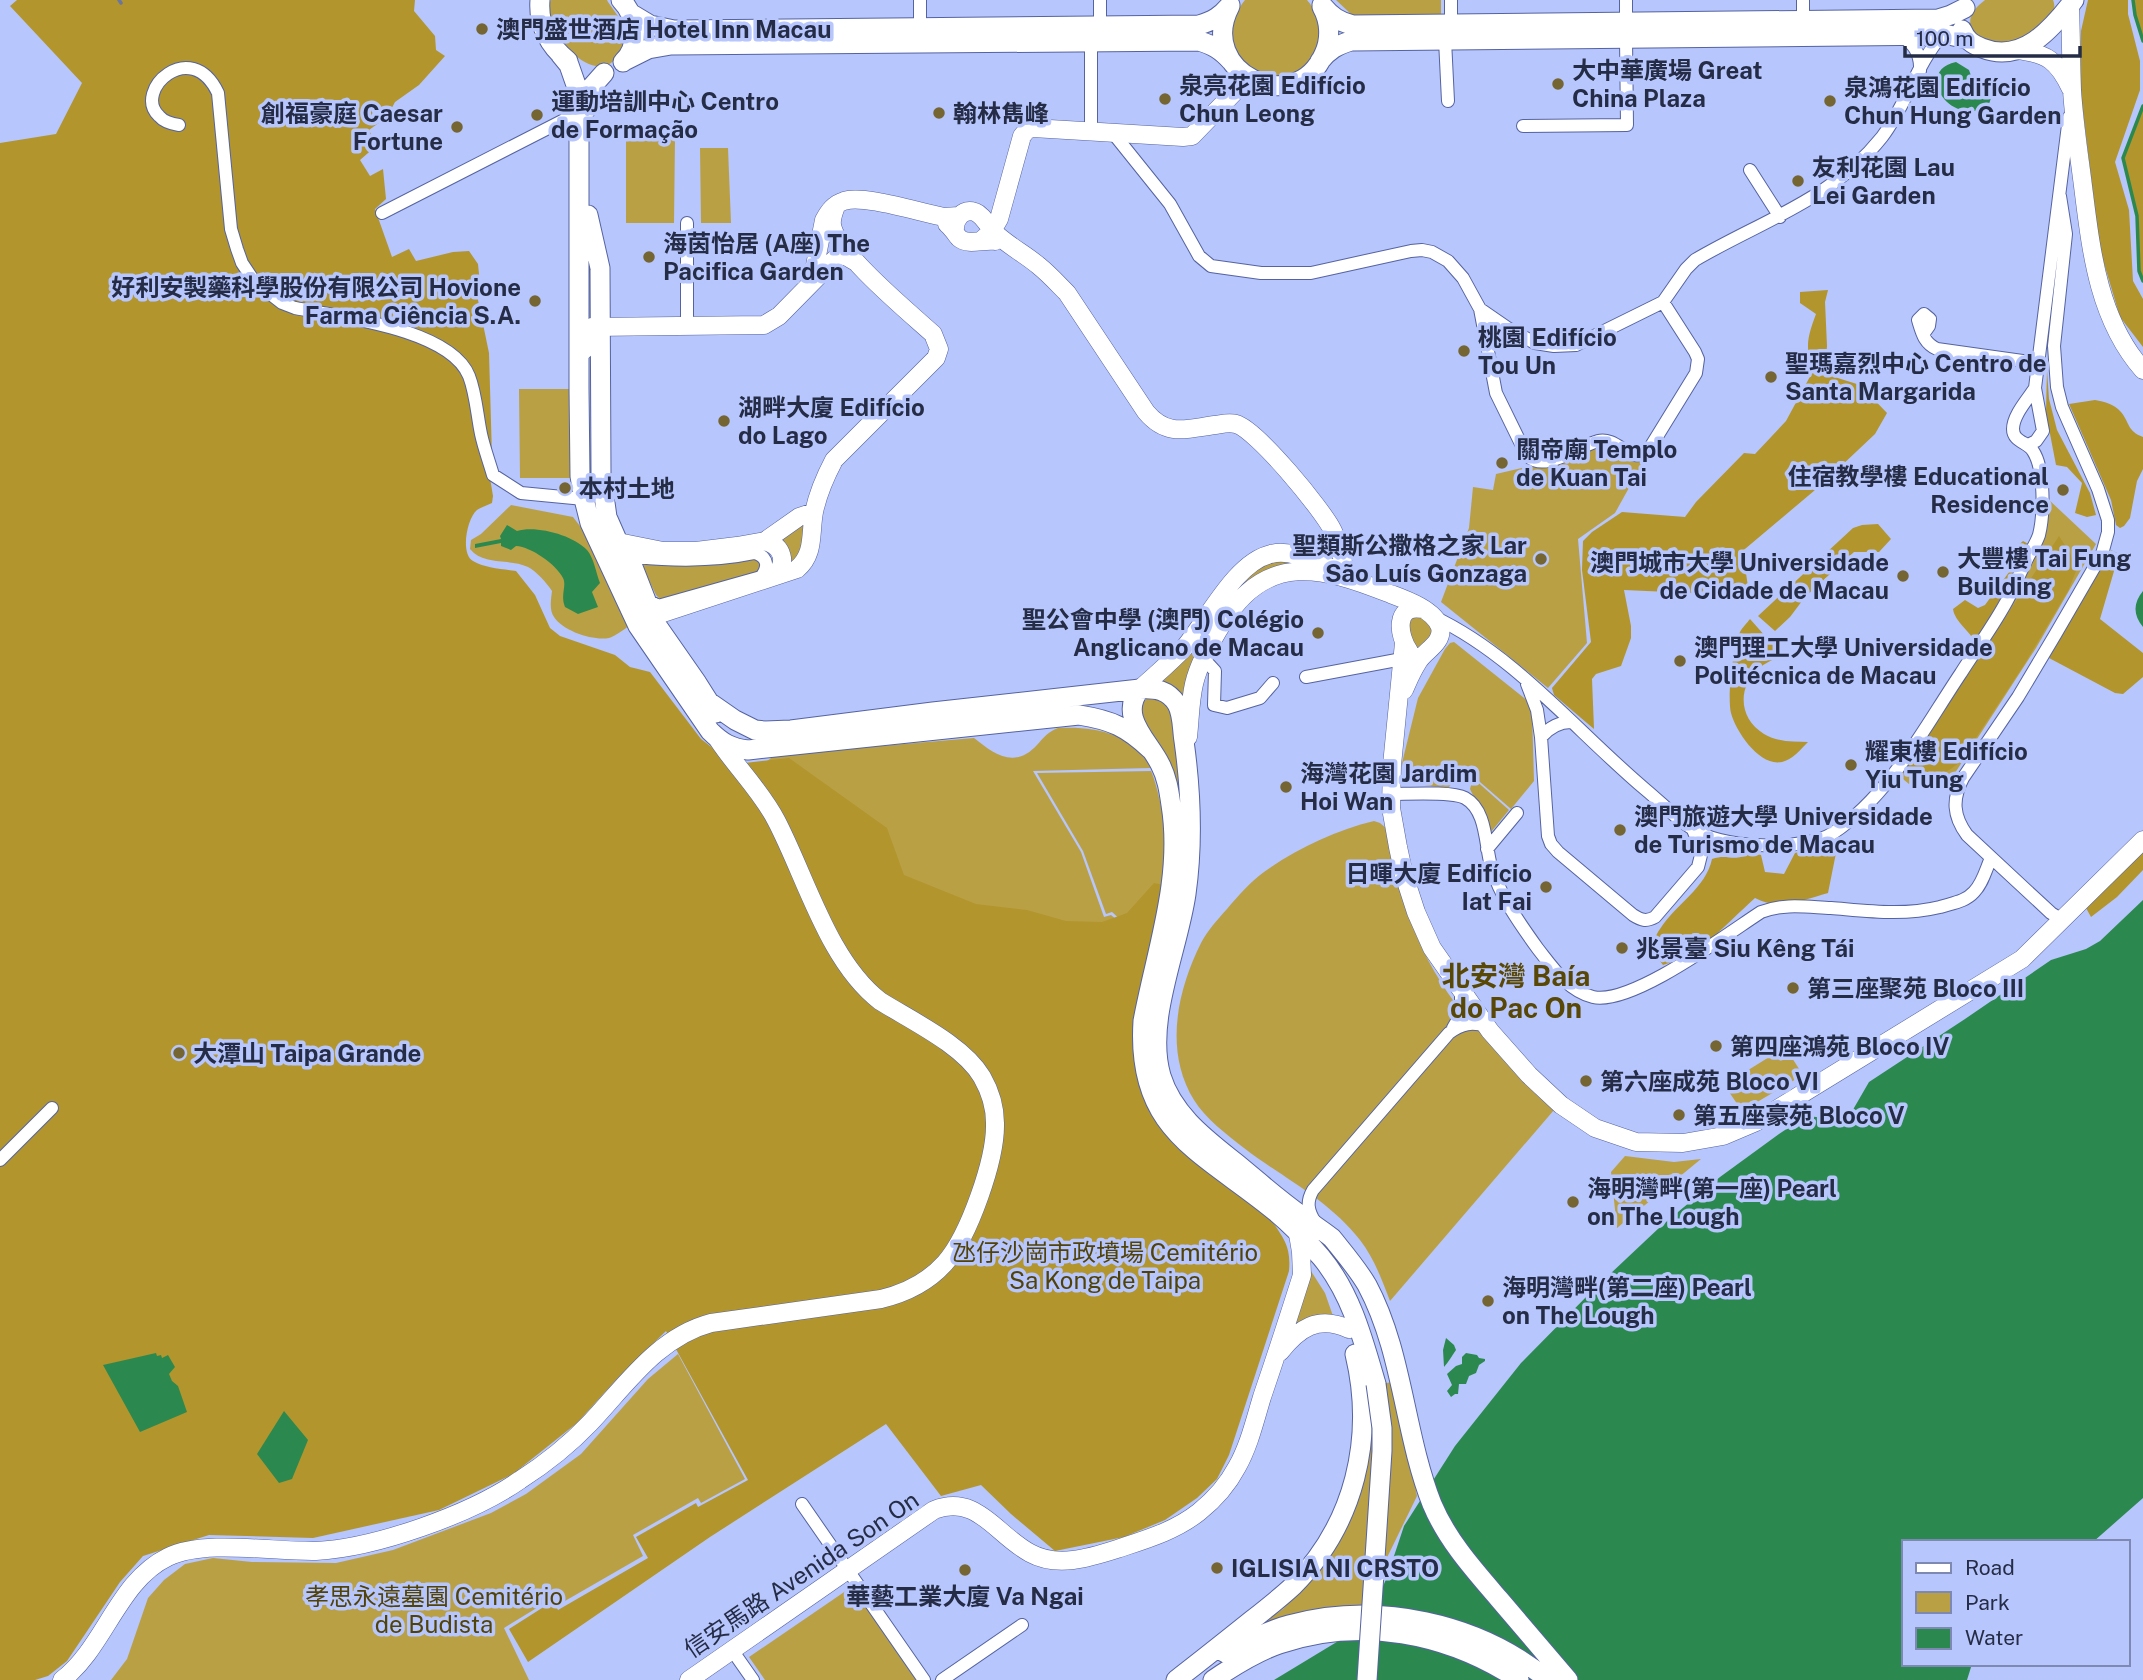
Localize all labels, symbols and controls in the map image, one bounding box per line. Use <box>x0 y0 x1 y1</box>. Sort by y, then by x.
scale bar <box>1905 14 2080 58</box>
place label: 澳門盛世酒店 Hotel Inn Macau <box>496 15 831 43</box>
marker: 澳門盛世酒店 Hotel Inn Macau <box>474 21 490 37</box>
text: 100 m <box>1916 26 1973 51</box>
place label: 大中華廣場 Great China Plaza <box>1572 56 1762 112</box>
place label: 泉亮花園 Edifício Chun Leong <box>1179 71 1366 127</box>
place label: 泉鴻花園 Edifício Chun Hung Garden <box>1844 73 2061 129</box>
marker: 大中華廣場 Great China Plaza <box>1550 76 1566 92</box>
place label: 運動培訓中心 Centro de Formação <box>551 87 779 144</box>
marker: 泉亮花園 Edifício Chun Leong <box>1157 91 1173 107</box>
marker: 泉鴻花園 Edifício Chun Hung Garden <box>1822 93 1838 109</box>
place label: 創福豪庭 Caesar Fortune <box>261 99 443 155</box>
place label: 翰林雋峰 <box>953 99 1049 127</box>
marker: 翰林雋峰 <box>931 105 947 121</box>
marker: 運動培訓中心 Centro de Formação <box>529 107 545 123</box>
marker: 創福豪庭 Caesar Fortune <box>449 119 465 135</box>
place label: 友利花園 Lau Lei Garden <box>1812 153 1955 209</box>
marker: 友利花園 Lau Lei Garden <box>1790 173 1806 189</box>
place label: 海茵怡居 (A座) The Pacifica Garden <box>663 229 870 285</box>
marker: 海茵怡居 (A座) The Pacifica Garden <box>641 249 657 265</box>
place label: 好利安製藥科學股份有限公司 Hovione Farma Ciência S.A. <box>111 273 521 329</box>
marker: 好利安製藥科學股份有限公司 Hovione Farma Ciência S.A. <box>527 293 543 309</box>
place label: 桃園 Edifício Tou Un <box>1478 323 1617 379</box>
marker: 桃園 Edifício Tou Un <box>1456 343 1472 359</box>
place label: 聖瑪嘉烈中心 Centro de Santa Margarida <box>1785 349 2047 405</box>
marker: 聖瑪嘉烈中心 Centro de Santa Margarida <box>1763 369 1779 385</box>
place label: 湖畔大廈 Edifício do Lago <box>738 393 925 449</box>
marker: 湖畔大廈 Edifício do Lago <box>716 413 732 429</box>
place label: 關帝廟 Templo de Kuan Tai <box>1516 435 1677 491</box>
marker: 關帝廟 Templo de Kuan Tai <box>1494 455 1510 471</box>
place label: 住宿教學樓 Educational Residence <box>1787 462 2049 518</box>
place label: 本村土地 <box>579 474 675 502</box>
marker: 本村土地 <box>557 480 573 496</box>
marker: 住宿教學樓 Educational Residence <box>2055 482 2071 498</box>
place label: 聖類斯公撒格之家 Lar São Luís Gonzaga <box>1292 531 1527 587</box>
place label: 大豐樓 Tai Fung Building <box>1957 544 2131 600</box>
place label: 澳門城市大學 Universidade de Cidade de Macau <box>1590 548 1889 604</box>
marker: 聖類斯公撒格之家 Lar São Luís Gonzaga <box>1533 551 1549 567</box>
marker: 大豐樓 Tai Fung Building <box>1935 564 1951 580</box>
marker: 澳門城市大學 Universidade de Cidade de Macau <box>1895 568 1911 584</box>
place label: 聖公會中學 (澳門) Colégio Anglicano de Macau <box>1022 605 1304 661</box>
marker: 聖公會中學 (澳門) Colégio Anglicano de Macau <box>1310 625 1326 641</box>
place label: 澳門理工大學 Universidade Politécnica de Macau <box>1694 633 1993 689</box>
marker: 澳門理工大學 Universidade Politécnica de Macau <box>1672 653 1688 669</box>
place label: 耀東樓 Edifício Yiu Tung <box>1865 737 2028 793</box>
marker: 耀東樓 Edifício Yiu Tung <box>1843 757 1859 773</box>
place label: 海灣花園 Jardim Hoi Wan <box>1300 759 1477 815</box>
marker: 海灣花園 Jardim Hoi Wan <box>1278 779 1294 795</box>
place label: 澳門旅遊大學 Universidade de Turismo de Macau <box>1634 802 1933 858</box>
marker: 澳門旅遊大學 Universidade de Turismo de Macau <box>1612 822 1628 838</box>
place label: 日暉大廈 Edifício Iat Fai <box>1345 859 1532 915</box>
marker: 日暉大廈 Edifício Iat Fai <box>1538 879 1554 895</box>
place label: 兆景臺 Siu Kêng Tái <box>1636 934 1854 962</box>
marker: 兆景臺 Siu Kêng Tái <box>1614 940 1630 956</box>
district label: 北安灣 Baía do Pac On <box>1442 959 1590 1024</box>
place label: 第三座聚苑 Bloco III <box>1807 974 2024 1002</box>
marker: 第三座聚苑 Bloco III <box>1785 980 1801 996</box>
place label: 第四座鴻苑 Bloco IV <box>1730 1032 1949 1060</box>
marker: 第四座鴻苑 Bloco IV <box>1708 1038 1724 1054</box>
place label: 大潭山 Taipa Grande <box>193 1039 421 1067</box>
marker: 大潭山 Taipa Grande <box>171 1045 187 1061</box>
place label: 第六座成苑 Bloco VI <box>1600 1067 1819 1095</box>
marker: 第六座成苑 Bloco VI <box>1578 1073 1594 1089</box>
place label: 第五座豪苑 Bloco V <box>1693 1101 1905 1129</box>
marker: 第五座豪苑 Bloco V <box>1671 1107 1687 1123</box>
place label: 海明灣畔(第一座) Pearl on The Lough <box>1587 1174 1837 1230</box>
marker: 海明灣畔(第一座) Pearl on The Lough <box>1565 1194 1581 1210</box>
park label: 氹仔沙崗市政墳場 Cemitério Sa Kong de Taipa <box>952 1238 1258 1294</box>
place label: 海明灣畔(第二座) Pearl on The Lough <box>1502 1273 1752 1329</box>
marker: 海明灣畔(第二座) Pearl on The Lough <box>1480 1293 1496 1309</box>
street label: 信安馬路 Avenida Son On <box>678 1485 924 1663</box>
legend <box>1902 1540 2129 1666</box>
place label: IGLISIA NI CRSTO <box>1231 1554 1439 1582</box>
text: Road <box>1965 1555 2015 1580</box>
marker: IGLISIA NI CRSTO <box>1209 1560 1225 1576</box>
marker: 華藝工業大廈 Va Ngai <box>957 1562 973 1578</box>
park label: 孝思永遠墓園 Cemitério de Budista <box>305 1582 563 1638</box>
place label: 華藝工業大廈 Va Ngai <box>846 1582 1084 1610</box>
text: Park <box>1965 1590 2010 1615</box>
text: Water <box>1965 1625 2023 1650</box>

